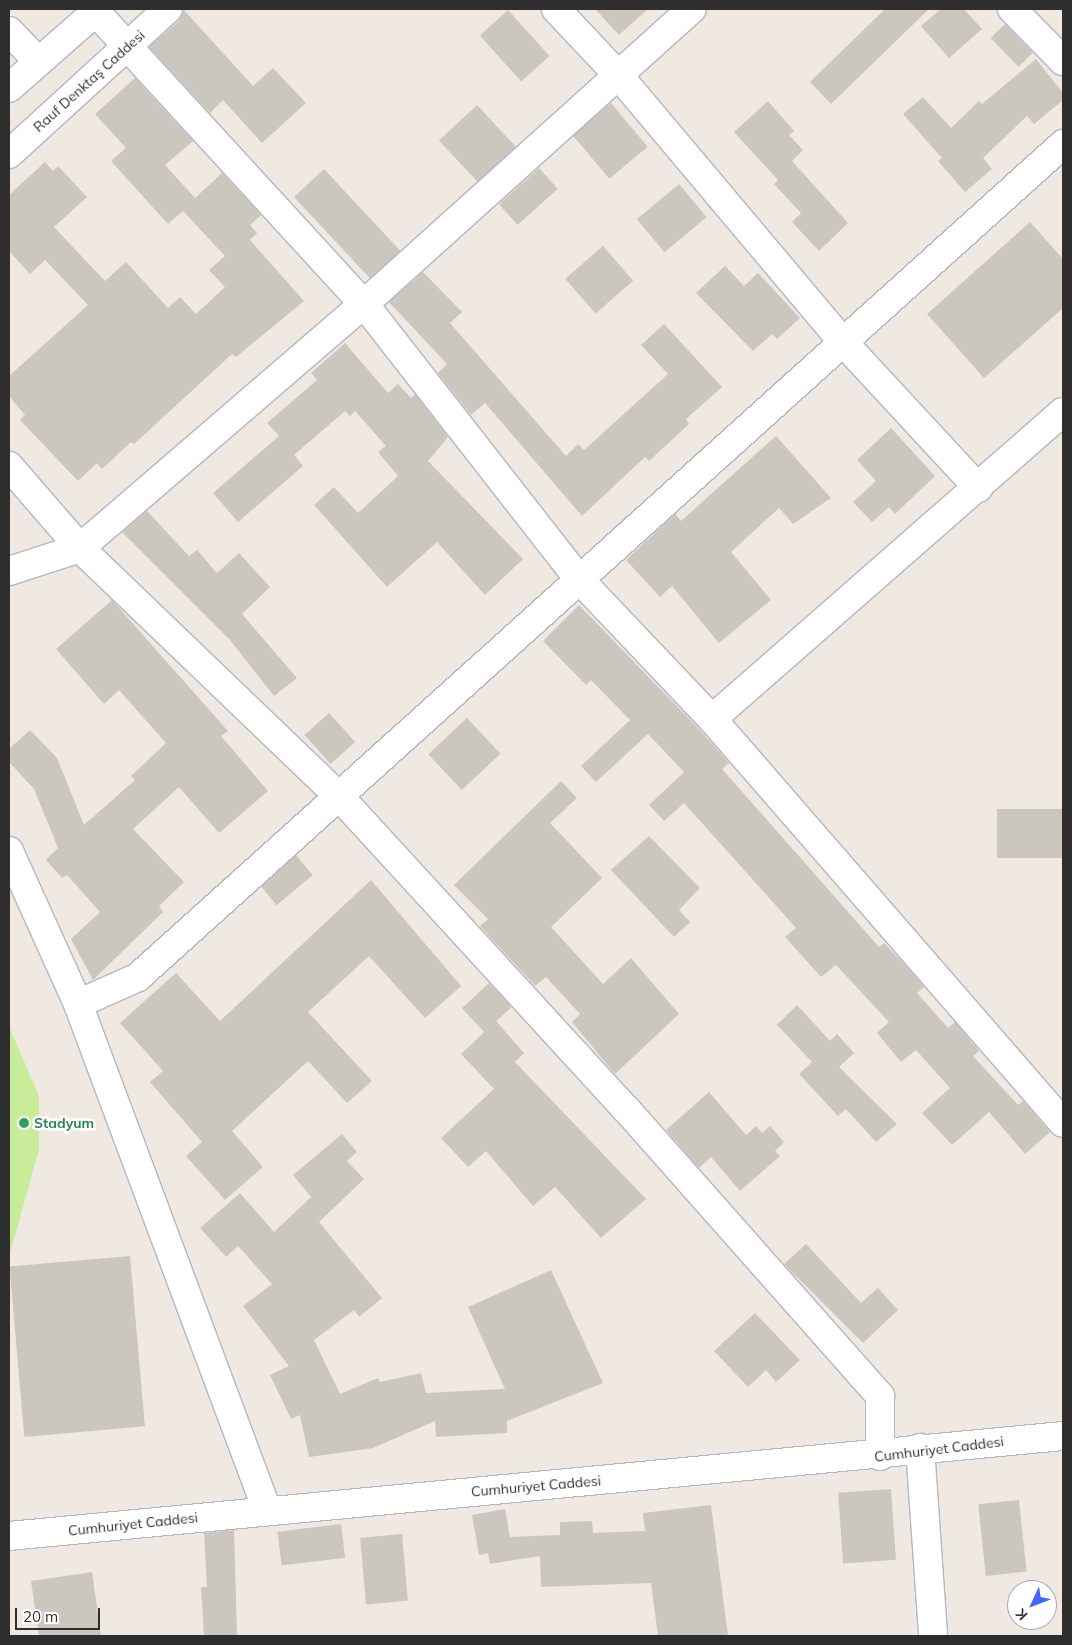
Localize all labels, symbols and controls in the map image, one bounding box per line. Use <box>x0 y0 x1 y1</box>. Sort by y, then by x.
street label: Rauf Denktaş Caddesi <box>30 27 148 135</box>
place label: Stadyum <box>34 1115 94 1131</box>
marker: Stadyum <box>18 1117 30 1129</box>
street label: Cumhuriyet Caddesi <box>873 1433 1005 1465</box>
street label: Cumhuriyet Caddesi <box>470 1472 602 1500</box>
street label: Cumhuriyet Caddesi <box>67 1509 199 1539</box>
north arrow <box>1007 1580 1057 1630</box>
scale bar <box>18 1598 102 1630</box>
text: K <box>1012 1605 1032 1624</box>
text: 20 m <box>23 1607 58 1626</box>

